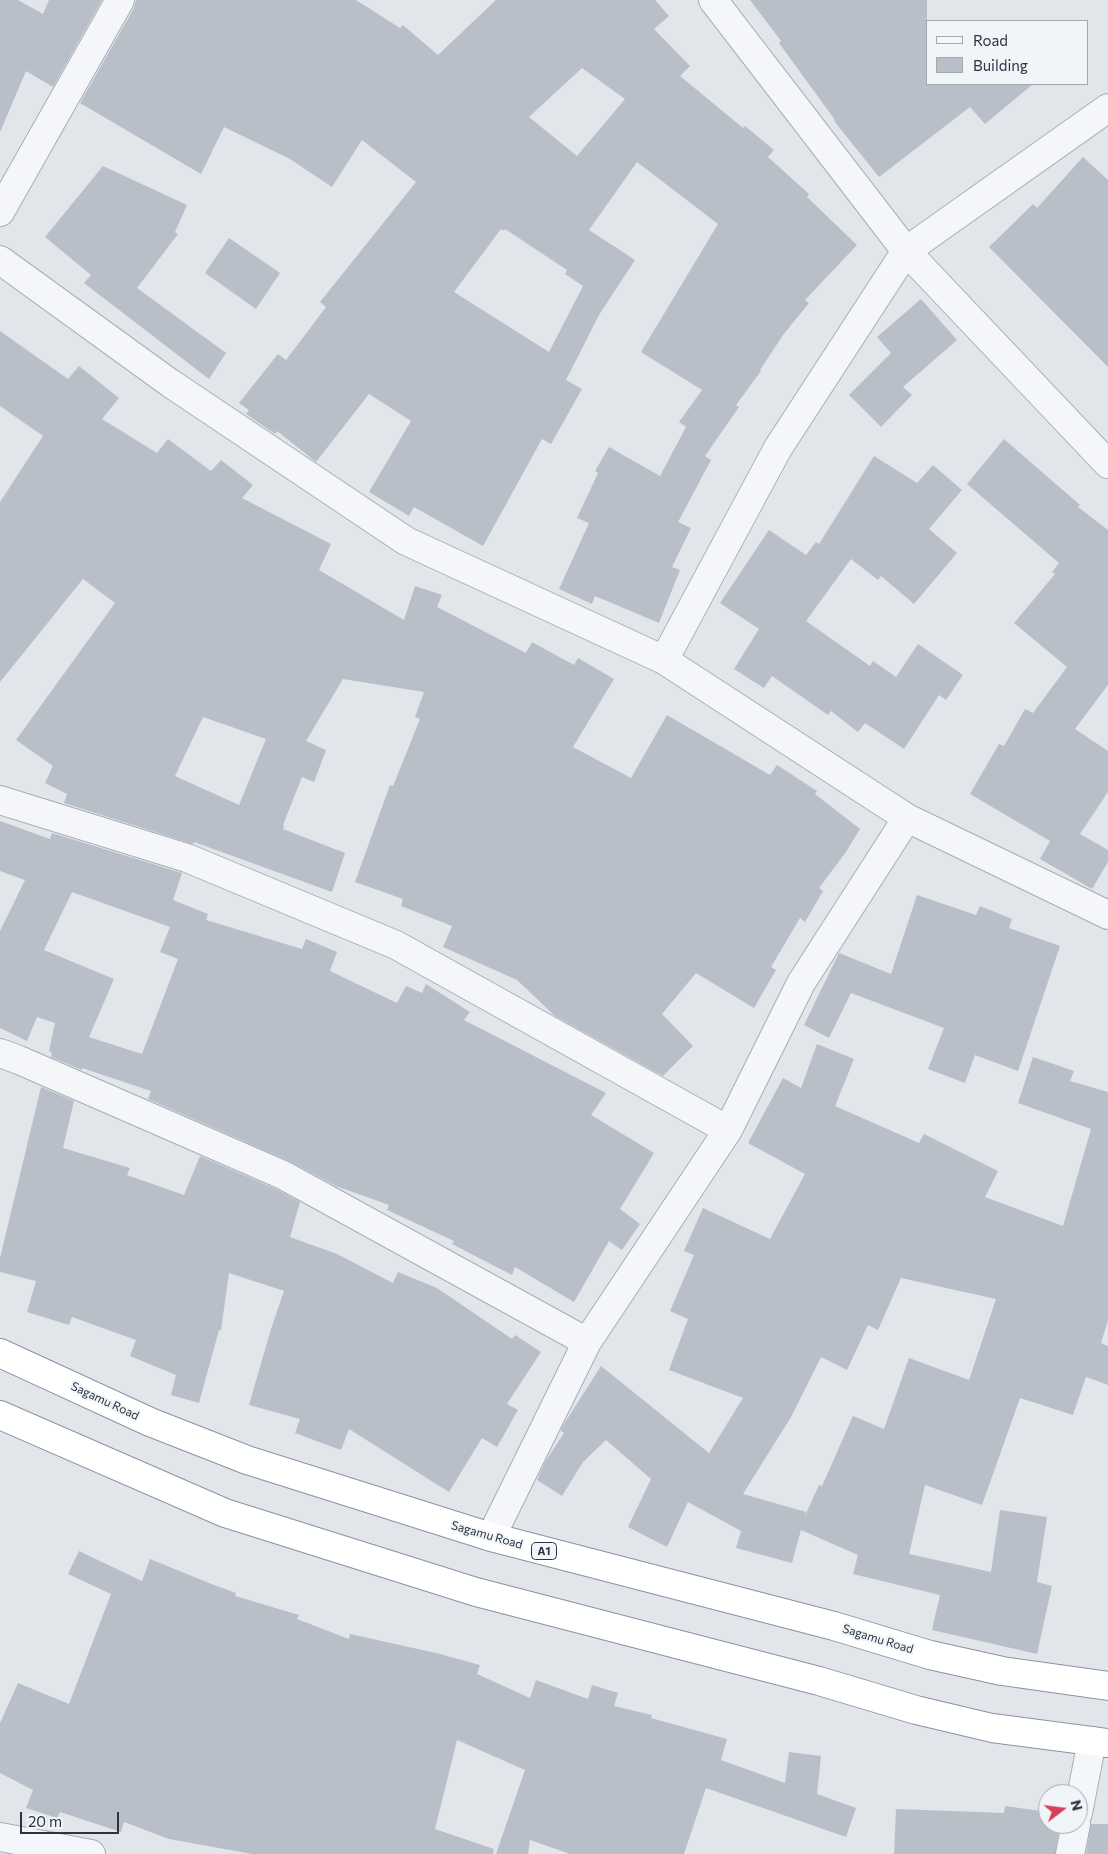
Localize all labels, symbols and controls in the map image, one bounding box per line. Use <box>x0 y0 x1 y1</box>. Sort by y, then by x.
legend <box>926 20 1088 85</box>
text: Road <box>973 31 1008 49</box>
text: Building <box>973 56 1028 74</box>
street label: Sagamu Road <box>69 1379 141 1423</box>
street label: Sagamu Road <box>450 1518 524 1552</box>
road number: A1 <box>532 1542 556 1560</box>
street label: Sagamu Road <box>841 1621 915 1657</box>
north arrow <box>1038 1784 1088 1834</box>
text: N <box>1067 1798 1087 1813</box>
scale bar <box>22 1802 121 1834</box>
text: 20 m <box>28 1812 62 1830</box>

